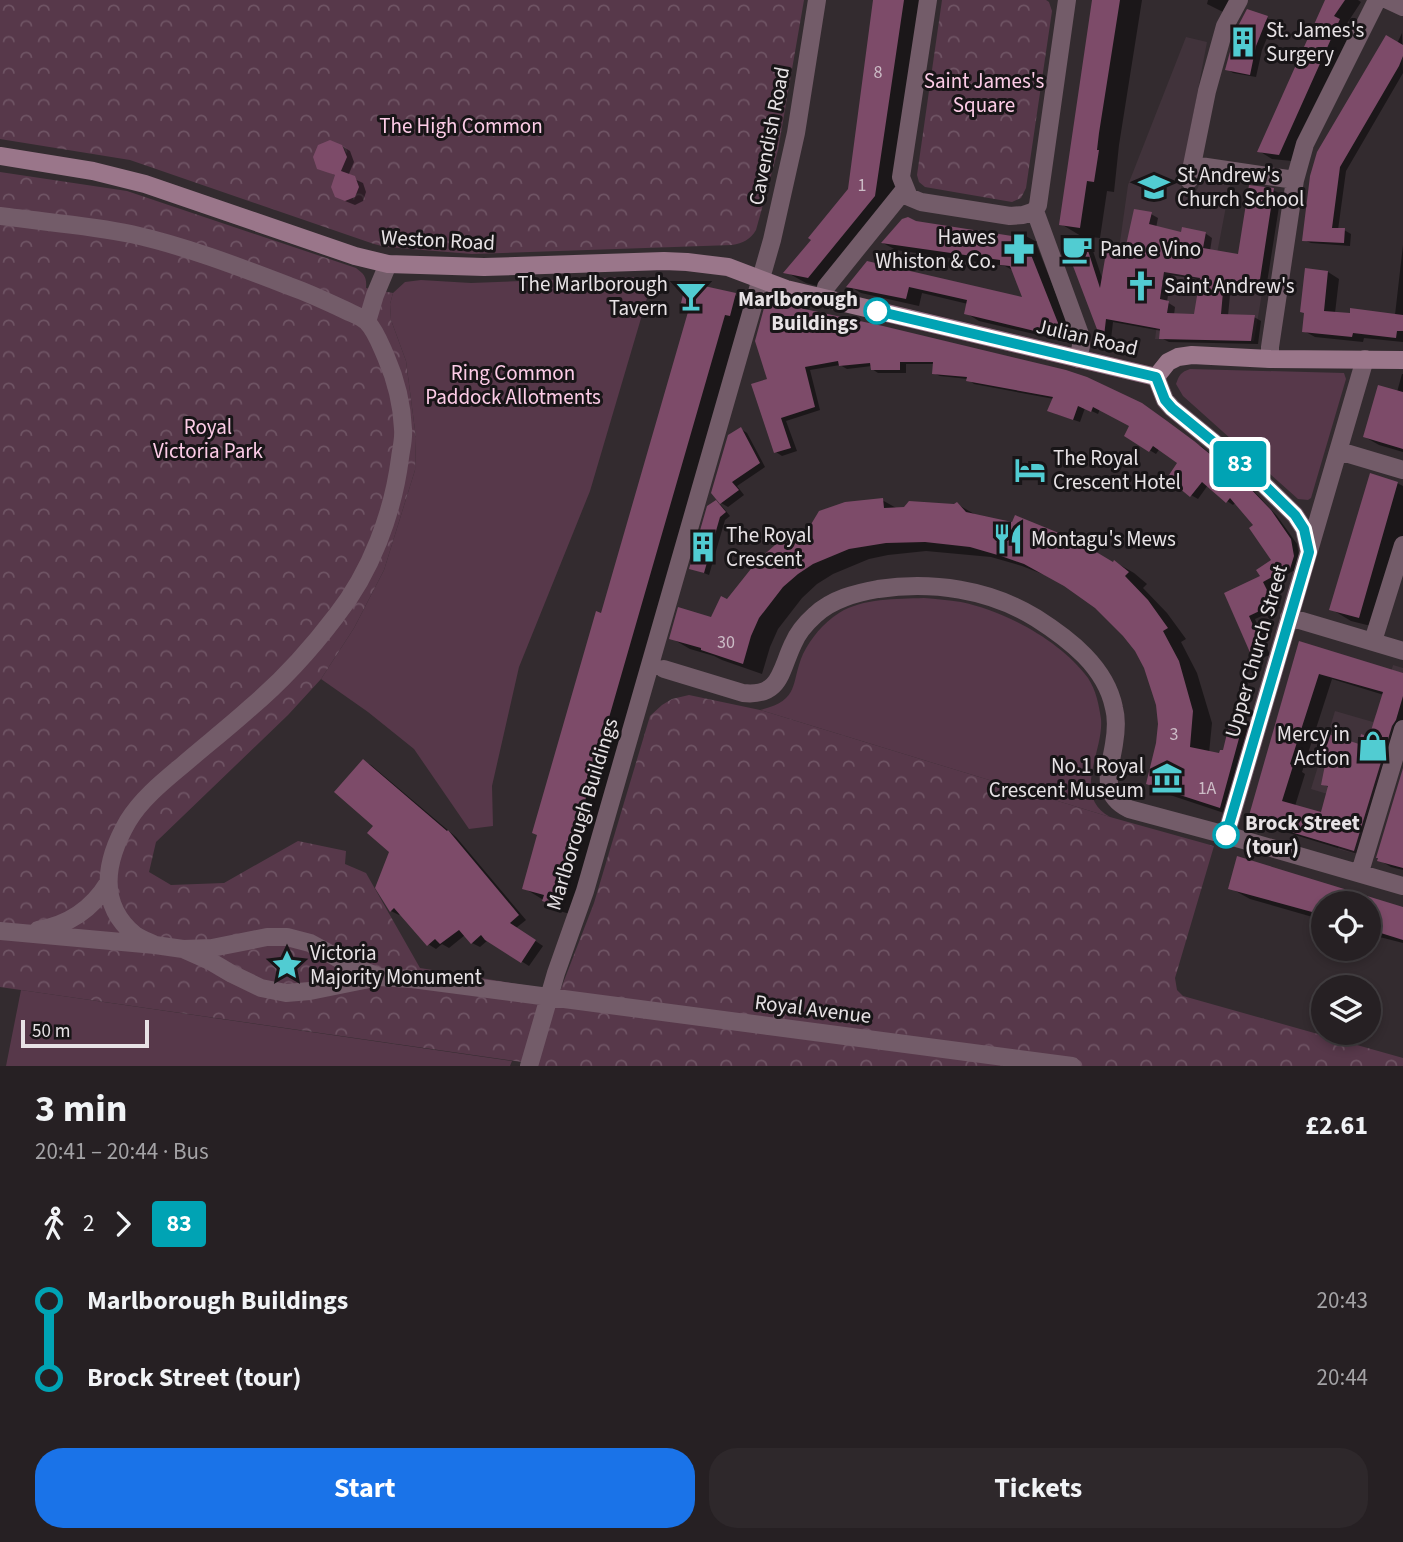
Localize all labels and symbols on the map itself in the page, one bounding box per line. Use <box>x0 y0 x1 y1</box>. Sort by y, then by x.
place label: St. James's Surgery <box>1266 15 1364 69</box>
building icon: St. James's Surgery <box>1226 25 1260 59</box>
house number: 8 <box>874 60 883 85</box>
street label: Cavendish Road <box>741 64 797 208</box>
park label: Saint James's Square <box>924 66 1045 120</box>
park label: The High Common <box>379 111 543 141</box>
place label: St Andrew's Church School <box>1177 160 1304 214</box>
school or university icon: St Andrew's Church School <box>1137 170 1171 204</box>
house number: 1 <box>858 173 866 198</box>
street label: Weston Road <box>380 222 496 258</box>
place label: Hawes Whiston & Co. <box>875 222 996 276</box>
pharmacy icon: Hawes Whiston & Co. <box>1002 232 1036 266</box>
cafe icon: Pane e Vino <box>1060 232 1094 266</box>
place label: Pane e Vino <box>1100 234 1201 264</box>
place label: The Marlborough Tavern <box>517 269 668 323</box>
church icon: Saint Andrew's <box>1124 269 1158 303</box>
place label: Saint Andrew's <box>1164 271 1295 301</box>
bar icon: The Marlborough Tavern <box>674 279 708 313</box>
place label: Marlborough Buildings <box>738 284 858 338</box>
marker: Marlborough Buildings <box>864 298 890 324</box>
street label: Julian Road <box>1033 311 1141 363</box>
park label: Ring Common Paddock Allotments <box>425 358 601 412</box>
park label: Royal Victoria Park <box>153 412 264 466</box>
line badge: 83 <box>1208 441 1272 487</box>
place label: The Royal Crescent Hotel <box>1053 443 1181 497</box>
hotel icon: The Royal Crescent Hotel <box>1013 453 1047 487</box>
place label: The Royal Crescent <box>726 520 812 574</box>
restaurant icon: Montagu's Mews <box>991 522 1025 556</box>
place label: Montagu's Mews <box>1031 524 1176 554</box>
building icon: The Royal Crescent <box>686 530 720 564</box>
street label: Upper Church Street <box>1217 561 1295 741</box>
house number: 30 <box>717 630 735 655</box>
street label: Marlborough Buildings <box>538 714 626 914</box>
place label: Mercy in Action <box>1277 719 1350 773</box>
house number: 3 <box>1170 722 1179 747</box>
shop icon: Mercy in Action <box>1356 729 1390 763</box>
place label: No.1 Royal Crescent Museum <box>989 751 1144 805</box>
museum icon: No.1 Royal Crescent Museum <box>1150 761 1184 795</box>
house number: 1A <box>1198 776 1217 801</box>
place label: Brock Street (tour) <box>1245 808 1360 862</box>
marker: Brock Street (tour) <box>1213 822 1239 848</box>
place label: Victoria Majority Monument <box>310 938 482 992</box>
place icon: Victoria Majority Monument <box>270 948 304 982</box>
street label: Royal Avenue <box>753 987 873 1031</box>
scale bar <box>21 1017 149 1049</box>

